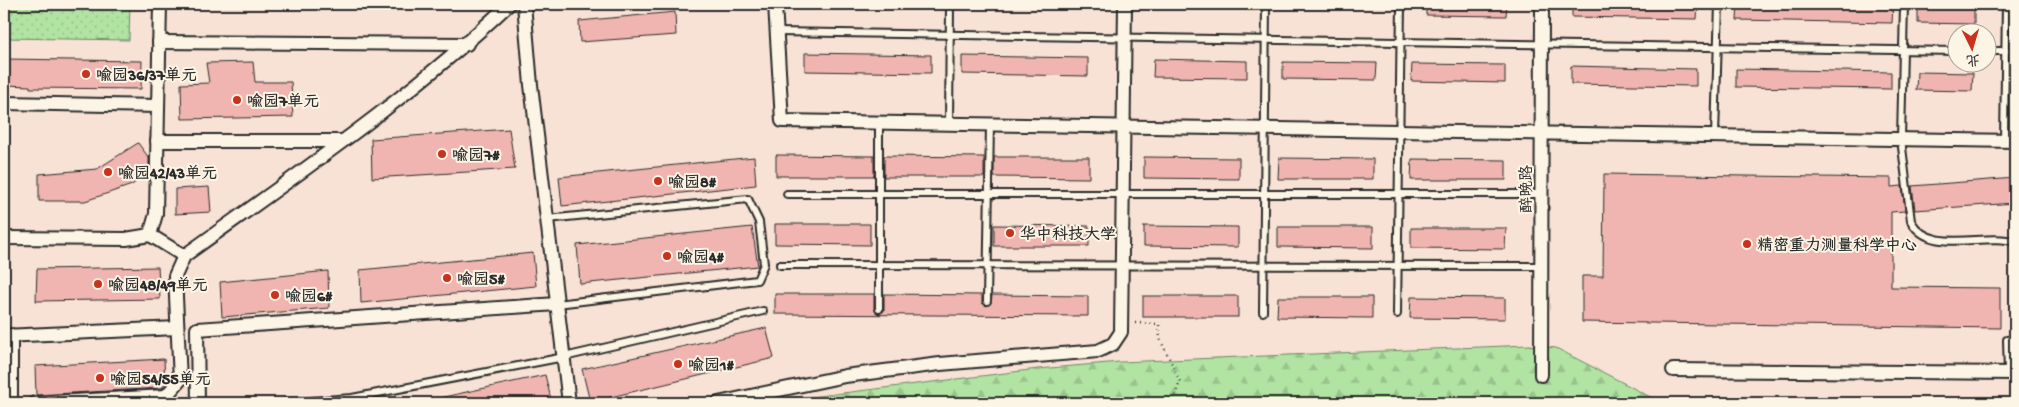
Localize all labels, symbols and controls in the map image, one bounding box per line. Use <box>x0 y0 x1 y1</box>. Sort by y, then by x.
north arrow <box>1946 22 1996 72</box>
text: 北 <box>1965 49 1981 68</box>
place label: 喻园36/37单元 <box>96 66 197 87</box>
marker: 喻园36/37单元 <box>80 68 92 80</box>
place label: 喻园7单元 <box>247 92 319 113</box>
marker: 喻园7单元 <box>231 94 243 106</box>
place label: 喻园7# <box>452 146 500 167</box>
marker: 喻园7# <box>436 148 448 160</box>
place label: 喻园42/43单元 <box>118 164 217 185</box>
street label: 醉晚路 <box>1517 165 1538 213</box>
marker: 喻园42/43单元 <box>102 166 114 178</box>
place label: 喻园8# <box>668 173 717 194</box>
marker: 喻园8# <box>652 175 664 187</box>
place label: 华中科技大学 <box>1020 225 1116 246</box>
marker: 华中科技大学 <box>1004 227 1016 239</box>
place label: 精密重力测量科学中心 <box>1757 236 1917 257</box>
marker: 精密重力测量科学中心 <box>1741 238 1753 250</box>
place label: 喻园4# <box>677 248 725 269</box>
marker: 喻园4# <box>661 250 673 262</box>
place label: 喻园5# <box>457 270 505 291</box>
marker: 喻园5# <box>441 272 453 284</box>
place label: 喻园48/49单元 <box>108 276 208 297</box>
marker: 喻园48/49单元 <box>92 278 104 290</box>
place label: 喻园6# <box>285 287 333 308</box>
marker: 喻园6# <box>269 289 281 301</box>
place label: 喻园1# <box>688 356 734 377</box>
marker: 喻园1# <box>672 358 684 370</box>
place label: 喻园54/55单元 <box>110 370 211 391</box>
marker: 喻园54/55单元 <box>94 372 106 384</box>

